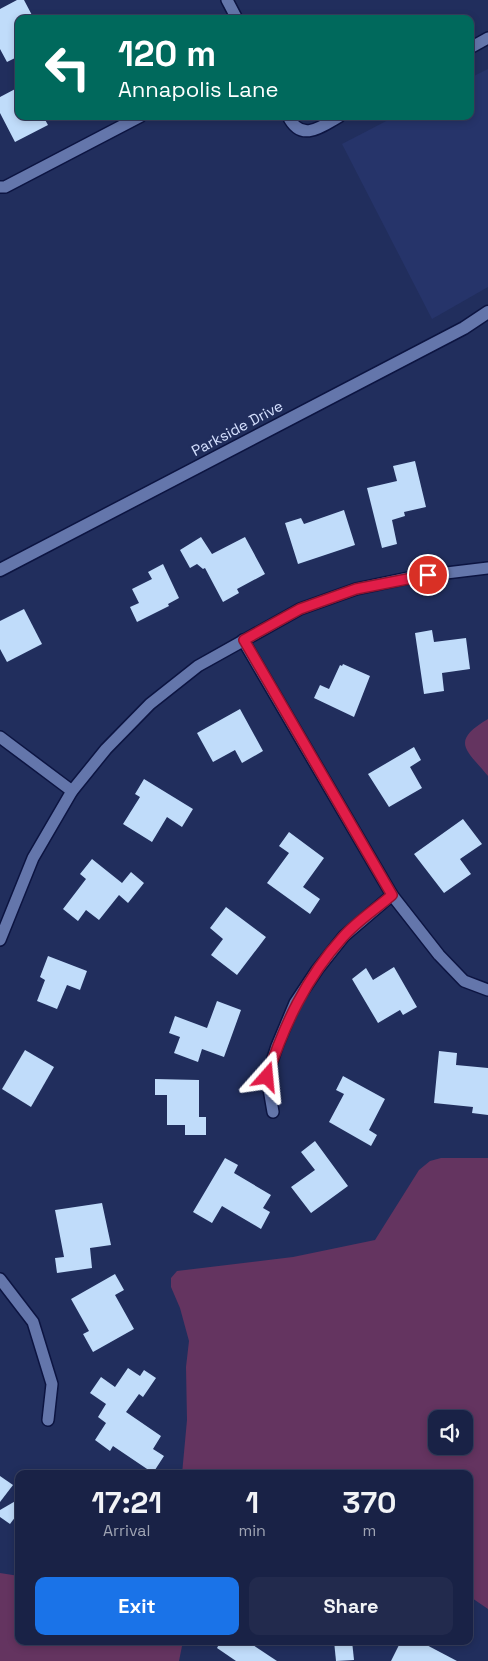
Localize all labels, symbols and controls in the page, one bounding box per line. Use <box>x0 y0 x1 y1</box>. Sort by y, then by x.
text: 120 m <box>118 32 216 76</box>
icon: left <box>35 35 100 100</box>
text: Annapolis Lane <box>118 75 278 103</box>
street label: Parkside Drive <box>188 396 286 460</box>
pin <box>407 554 449 596</box>
icon: arrive <box>414 561 442 589</box>
position arrow <box>240 1050 292 1102</box>
map controls <box>428 1410 473 1455</box>
button: sound <box>428 1410 473 1455</box>
text: 17:21 <box>91 1483 162 1522</box>
text: 1 <box>245 1483 259 1522</box>
text: 370 <box>342 1483 397 1522</box>
text: Arrival <box>103 1520 150 1541</box>
text: min <box>238 1520 266 1541</box>
text: m <box>363 1520 376 1541</box>
button: Exit <box>35 1577 239 1635</box>
button: Share <box>249 1577 453 1635</box>

